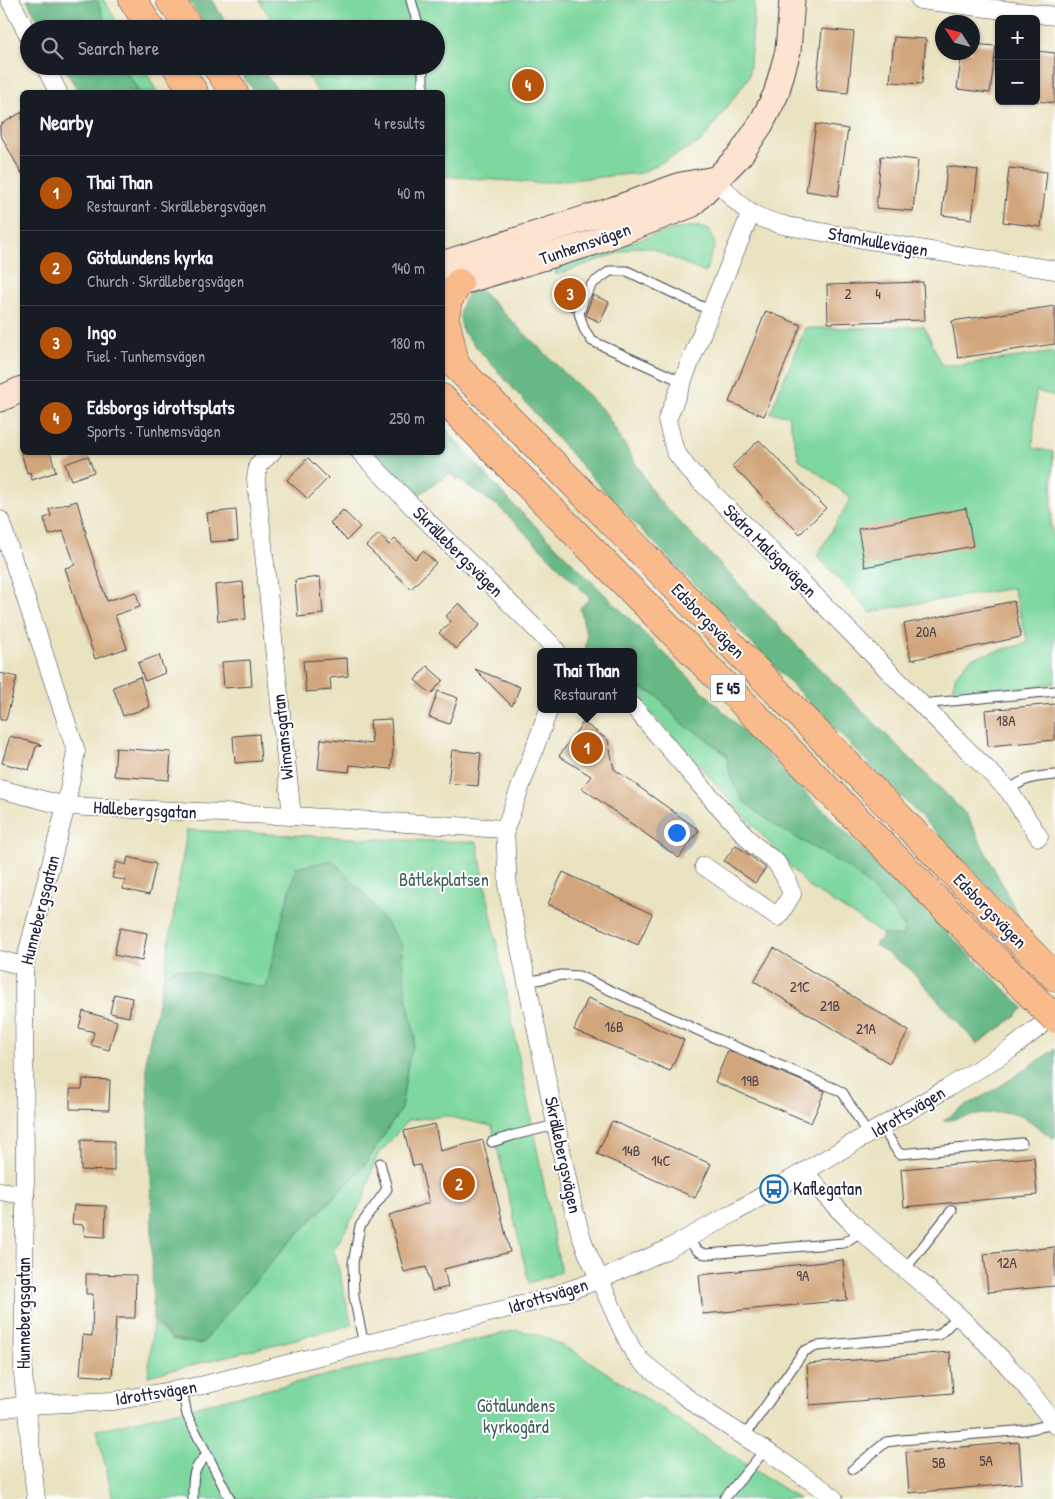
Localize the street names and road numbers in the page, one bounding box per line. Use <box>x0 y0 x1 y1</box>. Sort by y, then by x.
street label: Tunhemsvägen <box>536 216 634 271</box>
street label: Stamkullevägen <box>826 220 930 263</box>
street label: Södra Malögavägen <box>718 498 823 603</box>
street label: Skrällebergsvägen <box>408 501 509 602</box>
street label: Edsborgsvägen <box>666 577 751 664</box>
road number: E 45 <box>710 674 746 701</box>
street label: Wimansgatan <box>266 693 299 781</box>
street label: Hallebergsgatan <box>93 794 197 825</box>
street label: Hunnebergsgatan <box>14 853 65 967</box>
street label: Edsborgsvägen <box>948 867 1033 954</box>
street label: Idrottsvägen <box>866 1080 949 1143</box>
street label: Skrällebergsvägen <box>539 1094 588 1216</box>
street label: Hunnebergsgatan <box>11 1257 36 1369</box>
street label: Idrottsvägen <box>505 1272 591 1320</box>
street label: Idrottsvägen <box>113 1374 199 1411</box>

